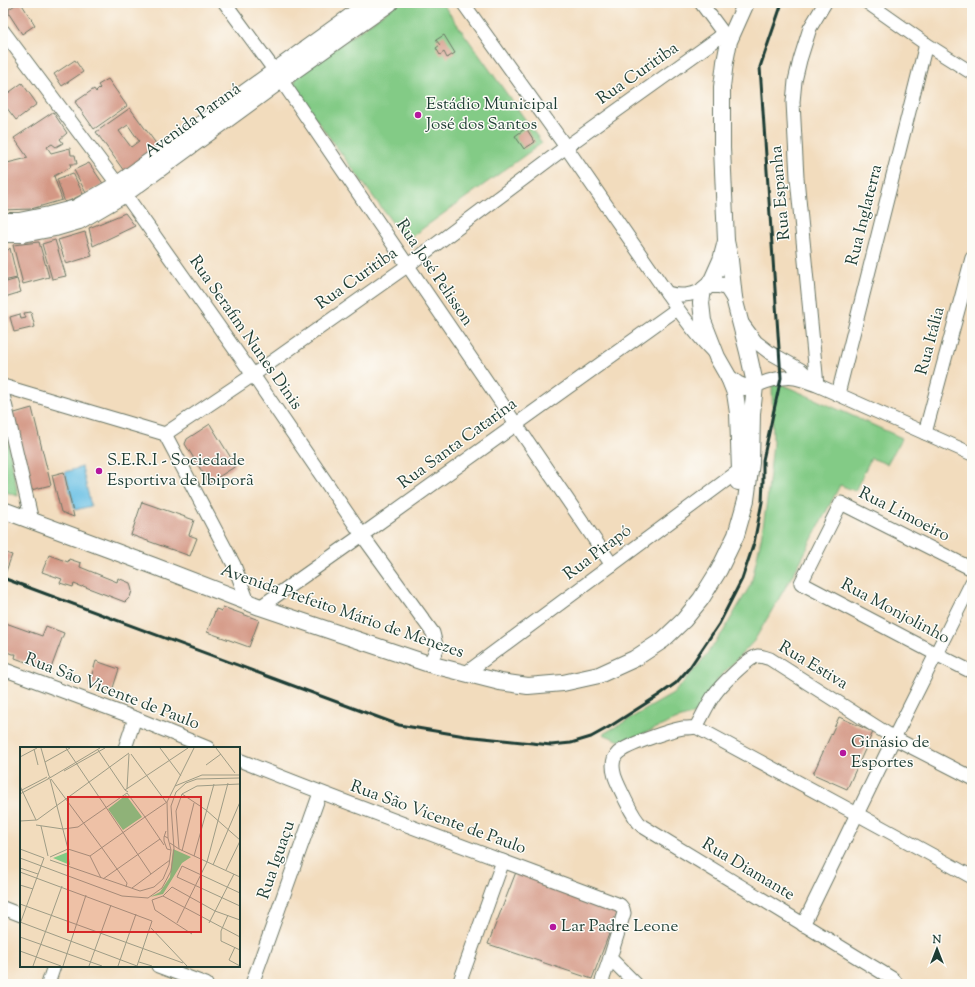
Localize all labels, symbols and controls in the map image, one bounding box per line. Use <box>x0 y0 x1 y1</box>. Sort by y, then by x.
street label: Rua Curitiba <box>592 37 684 111</box>
street label: Avenida Paraná <box>140 78 246 164</box>
place label: Estádio Municipal José dos Santos <box>425 93 558 137</box>
marker: Estádio Municipal José dos Santos <box>413 110 423 120</box>
street label: Rua Espanha <box>765 144 797 241</box>
street label: Rua Inglaterra <box>841 162 889 268</box>
street label: Rua José Pelisson <box>389 215 479 331</box>
street label: Rua Curitiba <box>311 242 403 316</box>
street label: Rua Serafim Nunes Dinis <box>183 251 308 415</box>
street label: Rua Itália <box>910 304 952 378</box>
street label: Rua Santa Catarina <box>394 393 523 495</box>
place label: S.E.R.I - Sociedade Esportiva de Ibiporã <box>107 449 254 493</box>
marker: S.E.R.I - Sociedade Esportiva de Ibiporã <box>94 466 104 476</box>
street label: Rua Limoeiro <box>854 482 954 548</box>
street label: Rua Pirapó <box>559 519 637 587</box>
street label: Avenida Prefeito Mário de Menezes <box>217 559 467 665</box>
street label: Rua Monjolinho <box>836 573 954 651</box>
street label: Rua Estiva <box>774 636 852 696</box>
street label: Rua São Vicente de Paulo <box>21 648 203 736</box>
place label: Ginásio de Esportes <box>851 731 929 775</box>
inset map <box>20 747 240 967</box>
marker: Ginásio de Esportes <box>838 748 848 758</box>
street label: Rua São Vicente de Paulo <box>347 775 529 861</box>
street label: Rua Iguaçu <box>252 817 302 903</box>
street label: Rua Diamante <box>697 833 799 907</box>
place label: Lar Padre Leone <box>561 915 678 939</box>
marker: Lar Padre Leone <box>548 922 558 932</box>
north arrow <box>917 929 957 969</box>
text: N <box>932 932 942 948</box>

